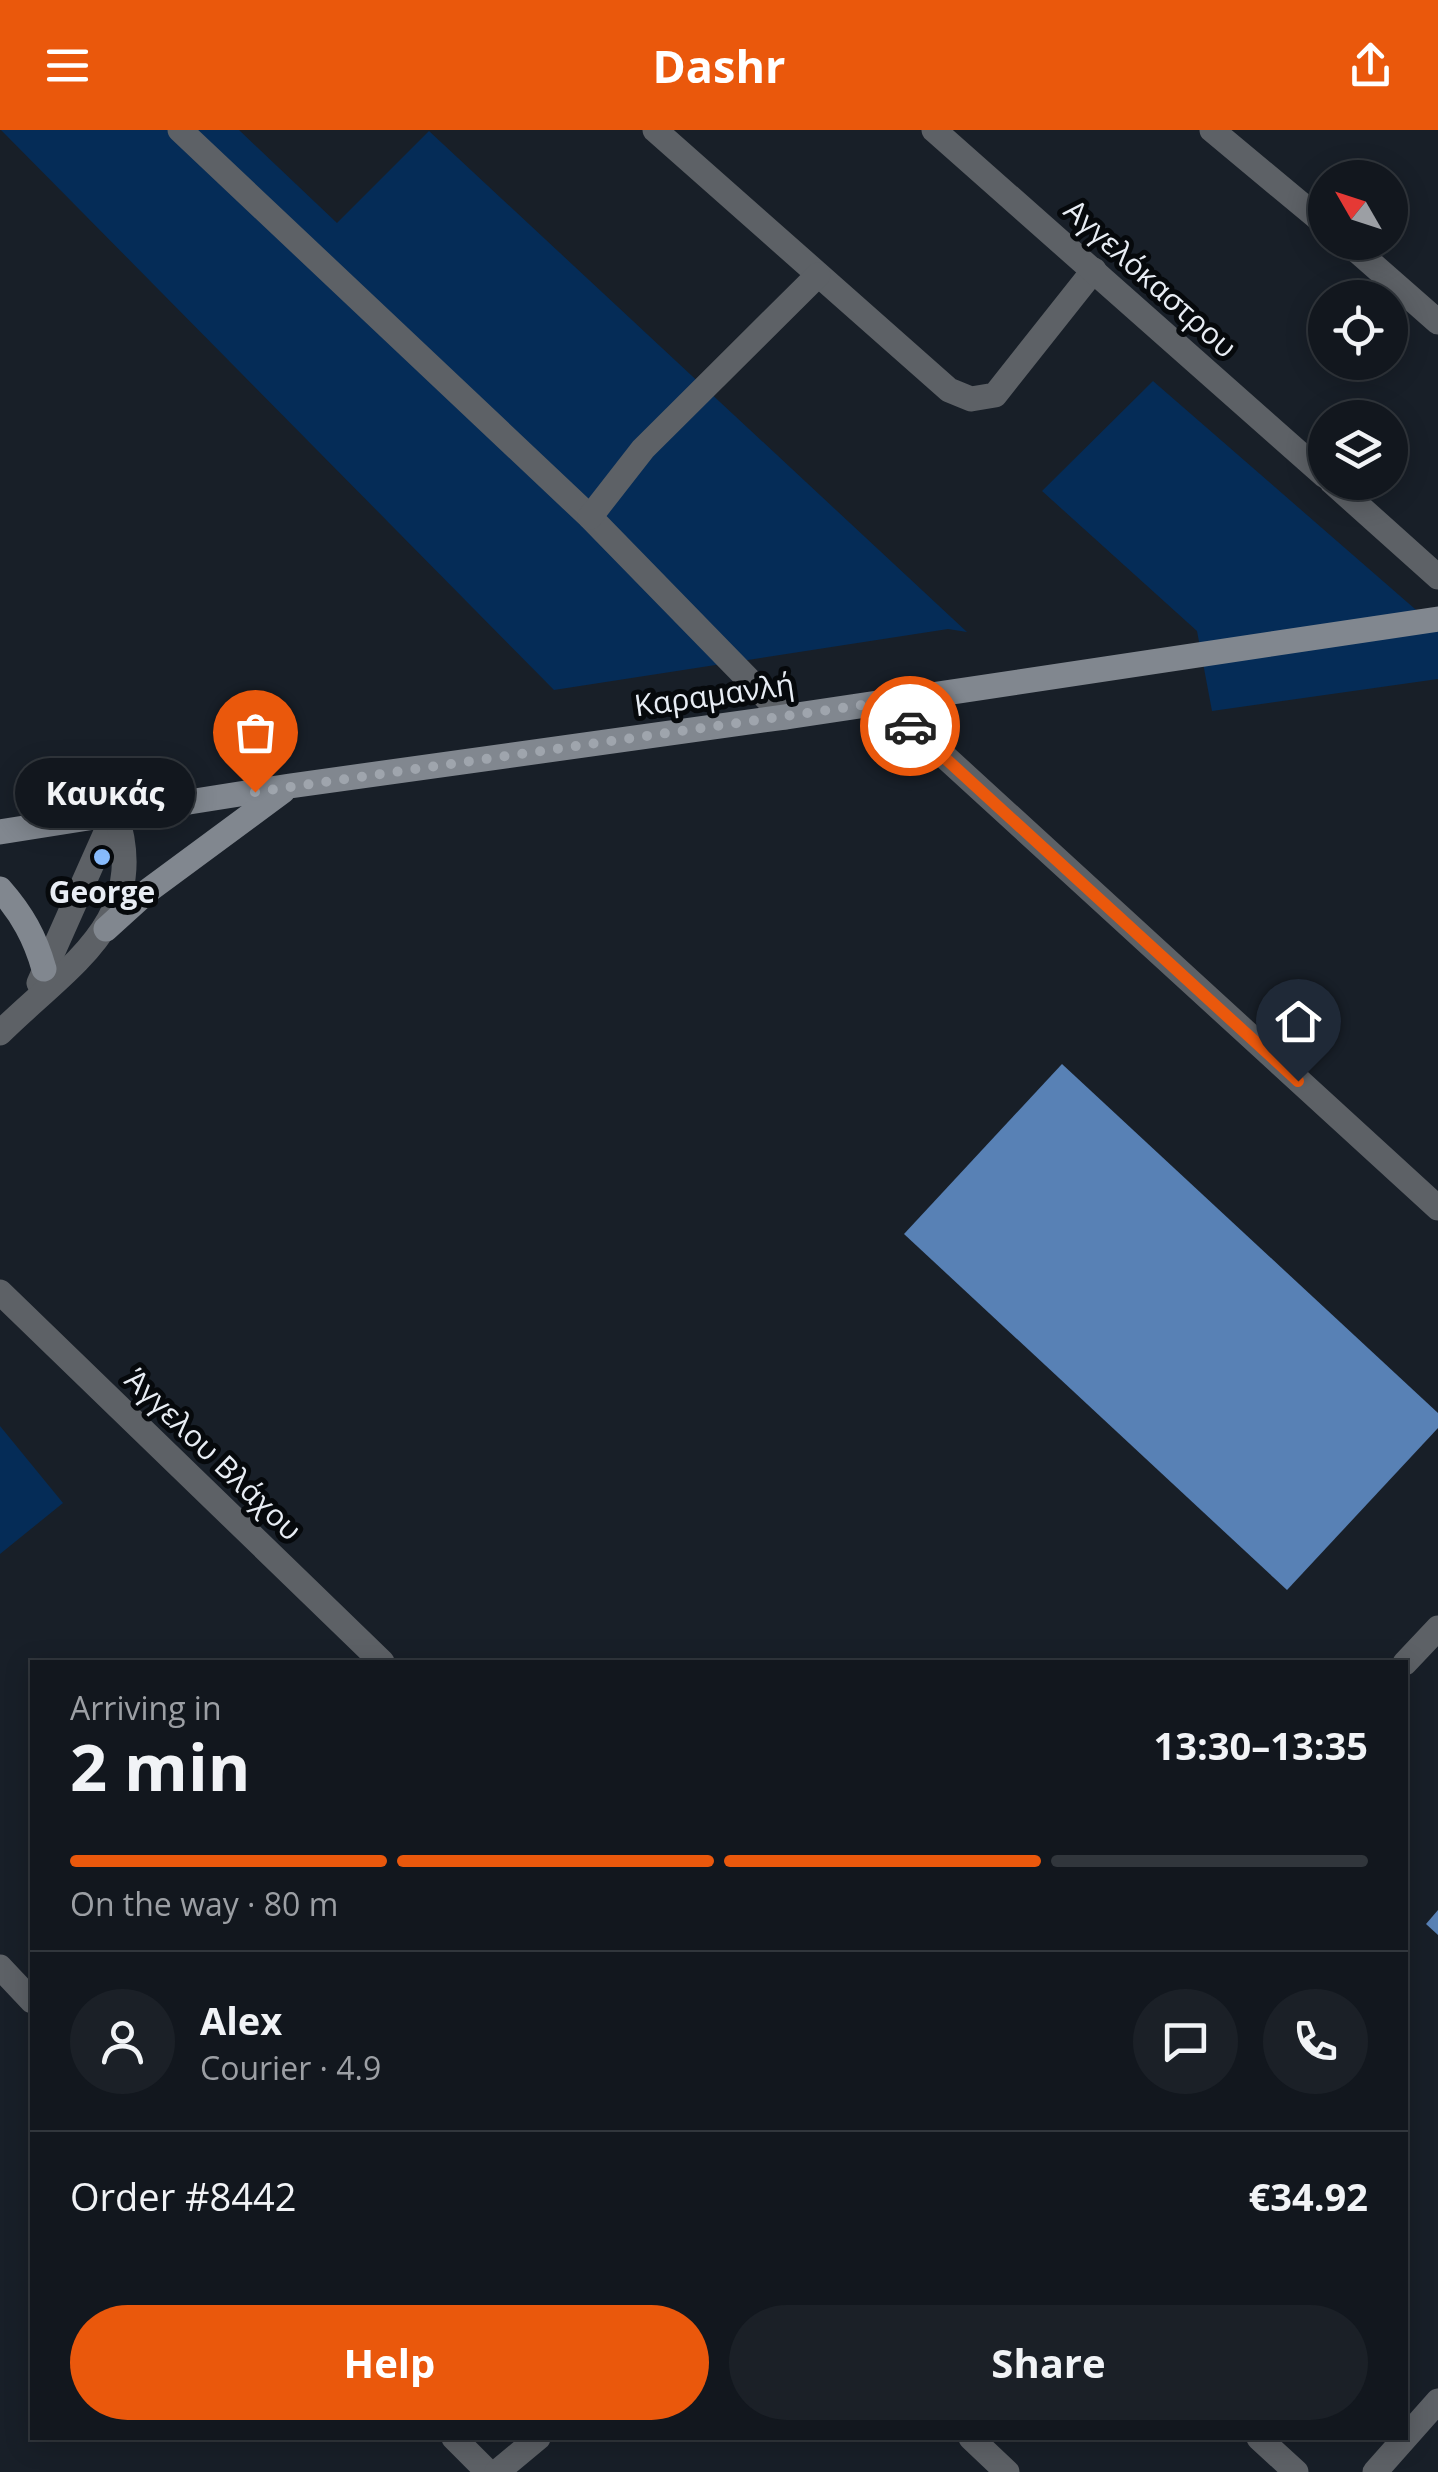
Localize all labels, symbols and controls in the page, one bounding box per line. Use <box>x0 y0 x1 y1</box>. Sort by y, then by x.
text: Dashr <box>653 35 785 96</box>
icon: menu <box>40 38 95 93</box>
icon: share <box>1343 38 1398 93</box>
north arrow <box>1308 160 1408 260</box>
map controls <box>1308 160 1408 500</box>
street label: Αγγελόκαστρου <box>1056 189 1246 367</box>
button: locate <box>1308 280 1408 380</box>
button: layers <box>1308 400 1408 500</box>
street label: Καραμανλή <box>632 663 796 725</box>
courier <box>860 676 960 776</box>
pin <box>213 690 298 793</box>
icon: car <box>883 699 938 754</box>
icon: bag <box>228 705 283 760</box>
callout: Καυκάς <box>15 757 195 827</box>
text: Καυκάς <box>45 771 165 814</box>
marker: George <box>91 846 113 868</box>
place label: George <box>49 871 155 912</box>
pin <box>1256 979 1341 1082</box>
icon: home <box>1271 994 1326 1049</box>
street label: Άγγελου Βλάχου <box>117 1359 311 1549</box>
text: Arriving in <box>70 1686 222 1729</box>
text: 13:30–13:35 <box>1154 1719 1368 1771</box>
text: 2 min <box>70 1722 250 1810</box>
text: On the way · 80 m <box>70 1882 338 1925</box>
button: person <box>70 1989 175 2094</box>
button: chat <box>1133 1989 1238 2094</box>
button: phone <box>1263 1989 1368 2094</box>
text: Alex <box>200 1994 282 2046</box>
text: Courier · 4.9 <box>200 2046 381 2089</box>
text: Order #8442 <box>70 2170 297 2222</box>
text: €34.92 <box>1249 2170 1368 2222</box>
button: Help <box>70 2305 709 2420</box>
button: Share <box>729 2305 1368 2420</box>

